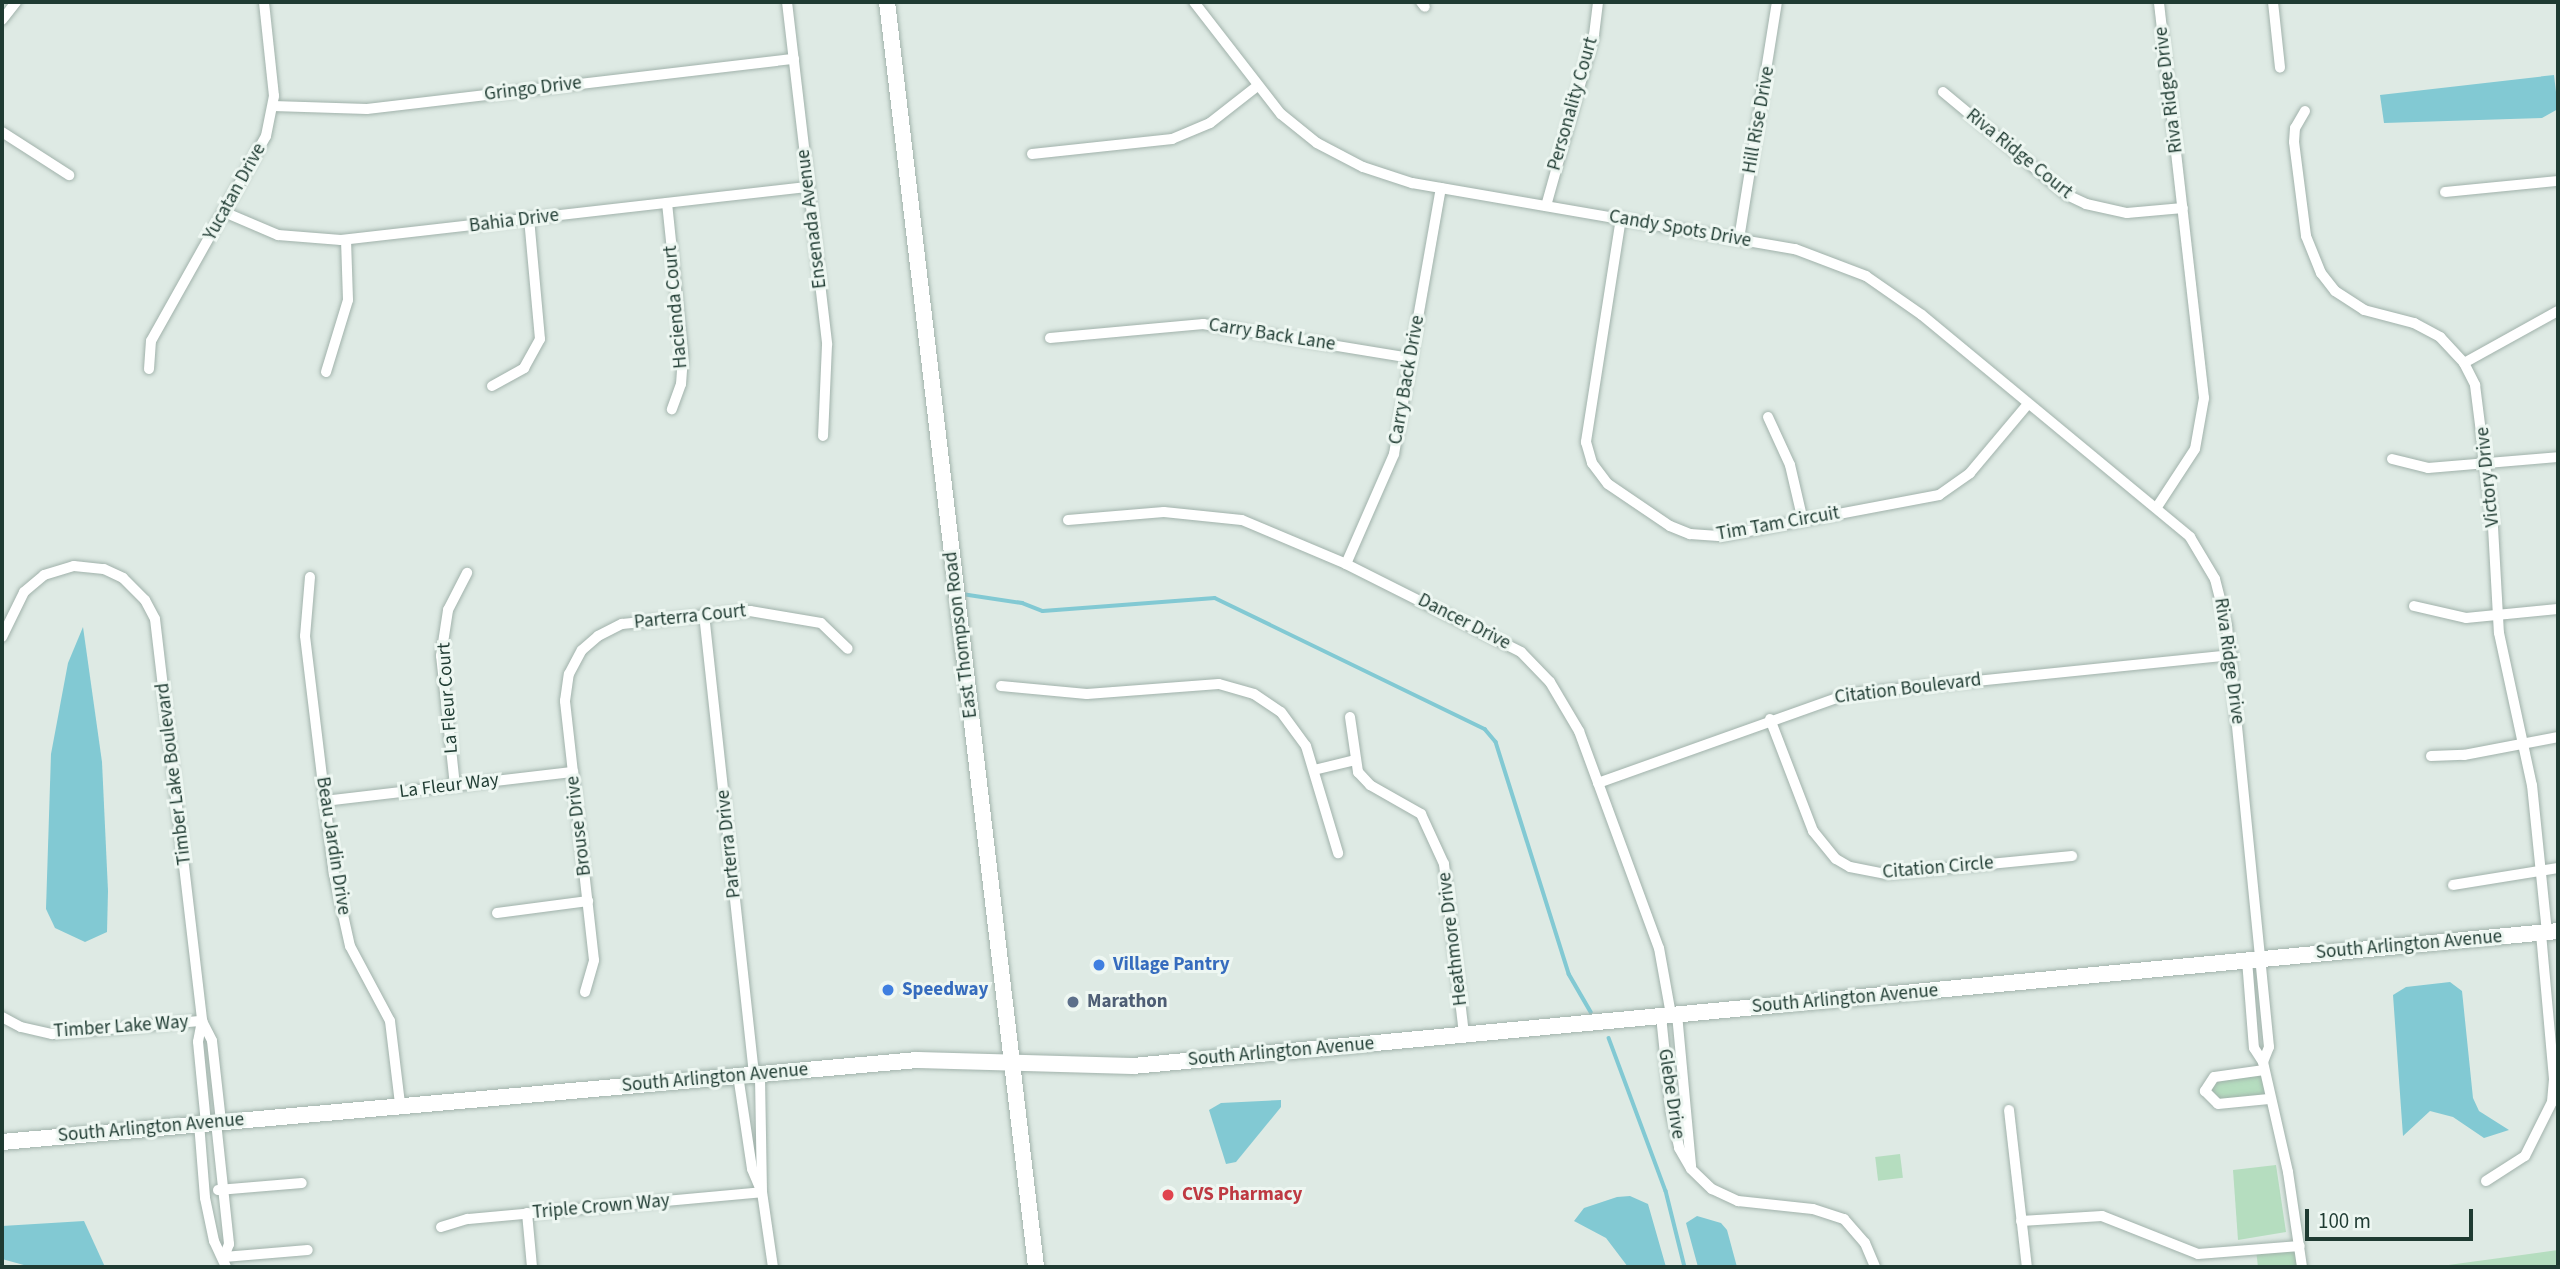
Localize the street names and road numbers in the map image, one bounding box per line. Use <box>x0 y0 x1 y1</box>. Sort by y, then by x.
street label: Riva Ridge Drive <box>2150 26 2188 154</box>
street label: Personality Court <box>1543 35 1603 173</box>
street label: Hill Rise Drive <box>1738 65 1780 175</box>
street label: Gringo Drive <box>483 72 583 106</box>
street label: Riva Ridge Court <box>1961 104 2077 204</box>
street label: Yucatan Drive <box>199 139 271 245</box>
street label: Ensenada Avenue <box>792 148 832 290</box>
street label: Bahia Drive <box>468 204 560 238</box>
street label: Candy Spots Drive <box>1607 205 1753 253</box>
street label: Hacienda Court <box>659 244 693 370</box>
street label: Carry Back Lane <box>1207 314 1337 356</box>
street label: Carry Back Drive <box>1384 314 1430 446</box>
street label: Victory Drive <box>2471 426 2505 528</box>
street label: Tim Tam Circuit <box>1715 502 1841 546</box>
street label: East Thompson Road <box>939 550 983 720</box>
street label: Dancer Drive <box>1414 589 1514 655</box>
street label: Riva Ridge Drive <box>2209 596 2249 726</box>
street label: Parterra Court <box>633 600 747 634</box>
street label: La Fleur Court <box>433 642 463 754</box>
street label: Citation Boulevard <box>1833 669 1983 709</box>
street label: Timber Lake Boulevard <box>152 682 196 866</box>
street label: La Fleur Way <box>398 769 500 803</box>
street label: Beau Jardin Drive <box>311 775 355 917</box>
street label: Brouse Drive <box>562 775 596 877</box>
street label: Parterra Drive <box>712 789 746 899</box>
street label: Citation Circle <box>1882 852 1994 884</box>
street label: Heathmore Drive <box>1433 871 1473 1007</box>
street label: South Arlington Avenue <box>2315 925 2503 965</box>
street label: South Arlington Avenue <box>1751 979 1939 1019</box>
street label: Timber Lake Way <box>53 1011 189 1043</box>
street label: South Arlington Avenue <box>1187 1032 1375 1072</box>
street label: Glebe Drive <box>1653 1047 1689 1141</box>
street label: South Arlington Avenue <box>621 1058 809 1098</box>
street label: South Arlington Avenue <box>57 1108 245 1148</box>
street label: Triple Crown Way <box>531 1190 671 1224</box>

